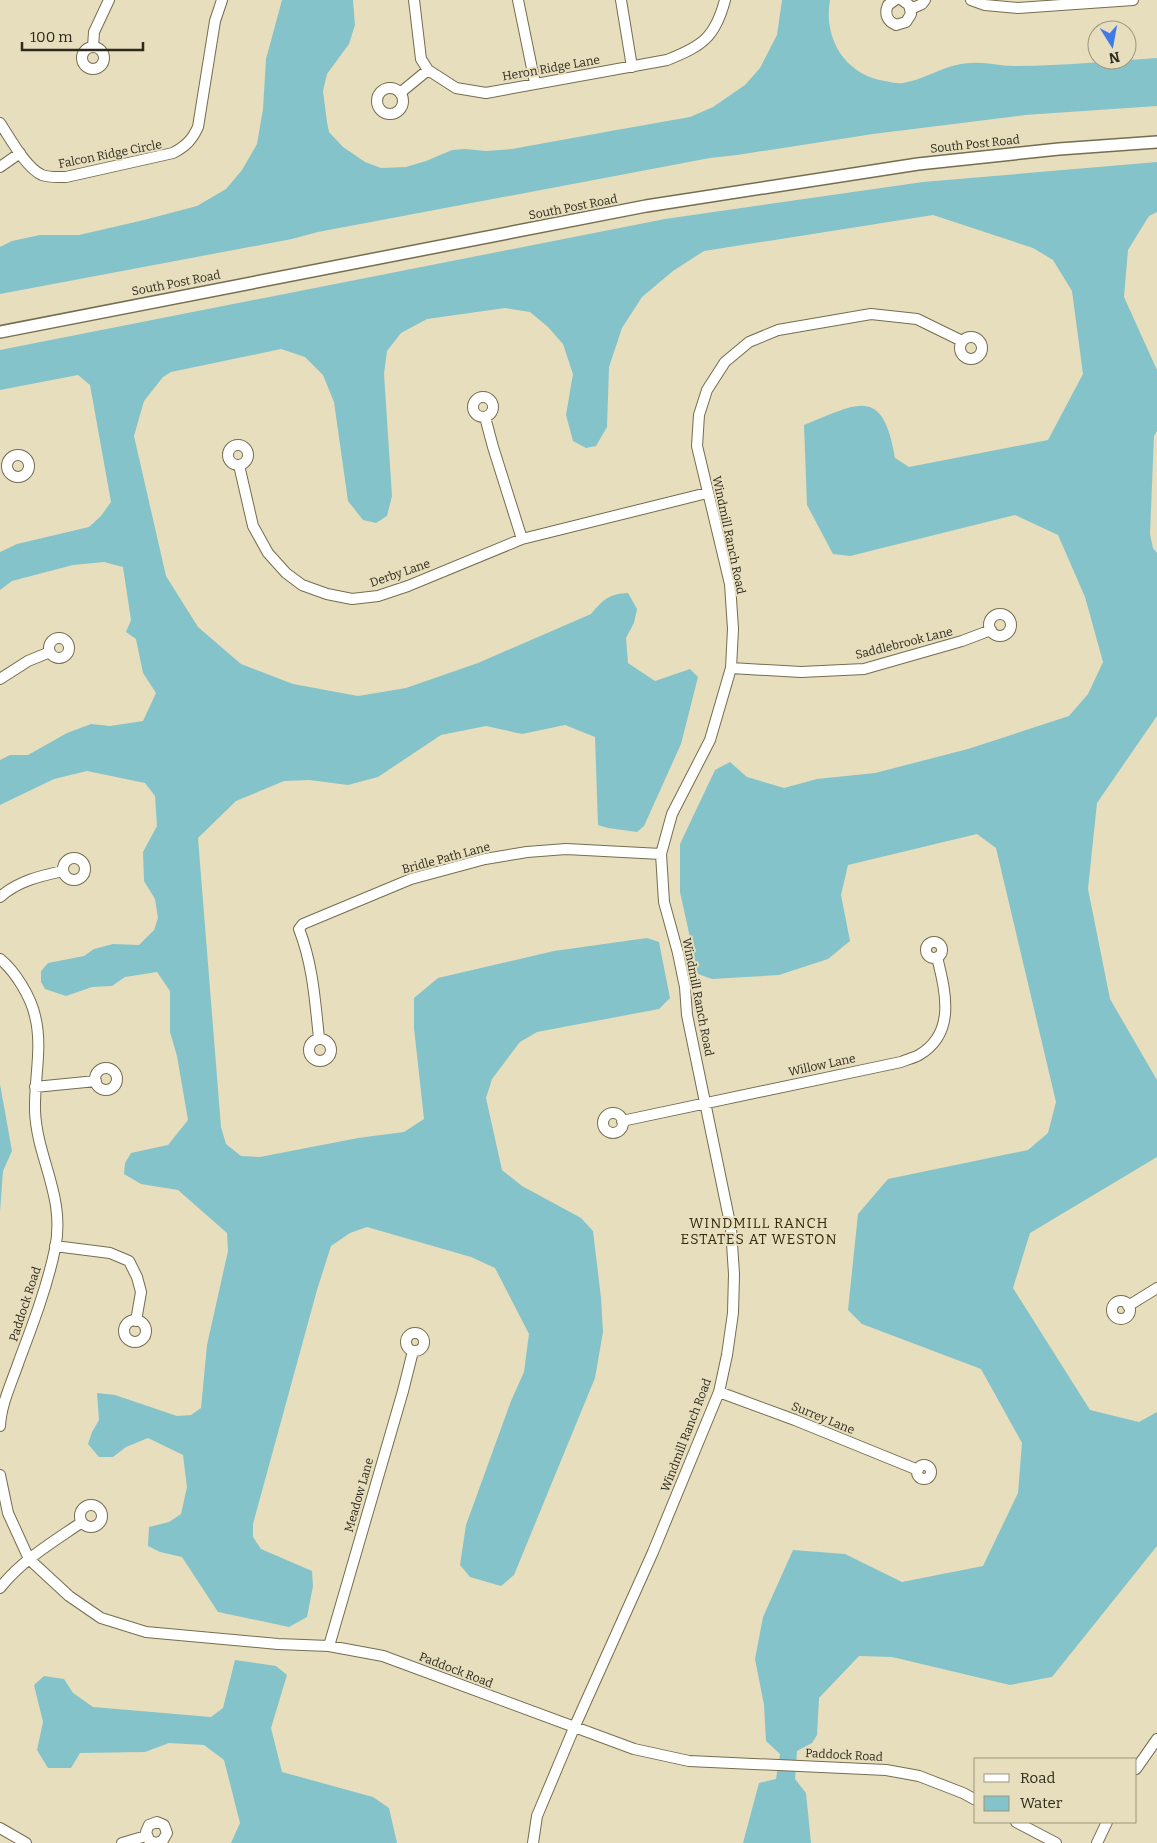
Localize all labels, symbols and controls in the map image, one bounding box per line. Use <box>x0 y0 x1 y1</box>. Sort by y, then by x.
scale bar <box>22 20 144 52</box>
north arrow <box>1087 20 1137 70</box>
text: 100 m <box>30 28 73 46</box>
text: N <box>1107 48 1121 67</box>
street label: Heron Ridge Lane <box>501 53 601 83</box>
street label: South Post Road <box>929 132 1021 156</box>
street label: Falcon Ridge Circle <box>57 137 163 171</box>
street label: South Post Road <box>527 192 619 222</box>
street label: South Post Road <box>130 268 222 298</box>
street label: Windmill Ranch Road <box>710 475 748 595</box>
street label: Derby Lane <box>368 556 432 590</box>
street label: Saddlebrook Lane <box>854 624 954 662</box>
street label: Bridle Path Lane <box>400 840 492 876</box>
street label: Windmill Ranch Road <box>680 937 716 1057</box>
street label: Willow Lane <box>787 1051 857 1079</box>
district label: WINDMILL RANCH ESTATES AT WESTON <box>681 1215 837 1248</box>
street label: Paddock Road <box>6 1265 44 1343</box>
street label: Windmill Ranch Road <box>658 1376 714 1494</box>
street label: Surrey Lane <box>789 1399 857 1437</box>
street label: Meadow Lane <box>342 1456 376 1534</box>
street label: Paddock Road <box>417 1650 495 1690</box>
street label: Paddock Road <box>805 1746 883 1764</box>
legend <box>974 1758 1137 1823</box>
text: Road <box>1020 1769 1055 1787</box>
text: Water <box>1020 1794 1063 1812</box>

